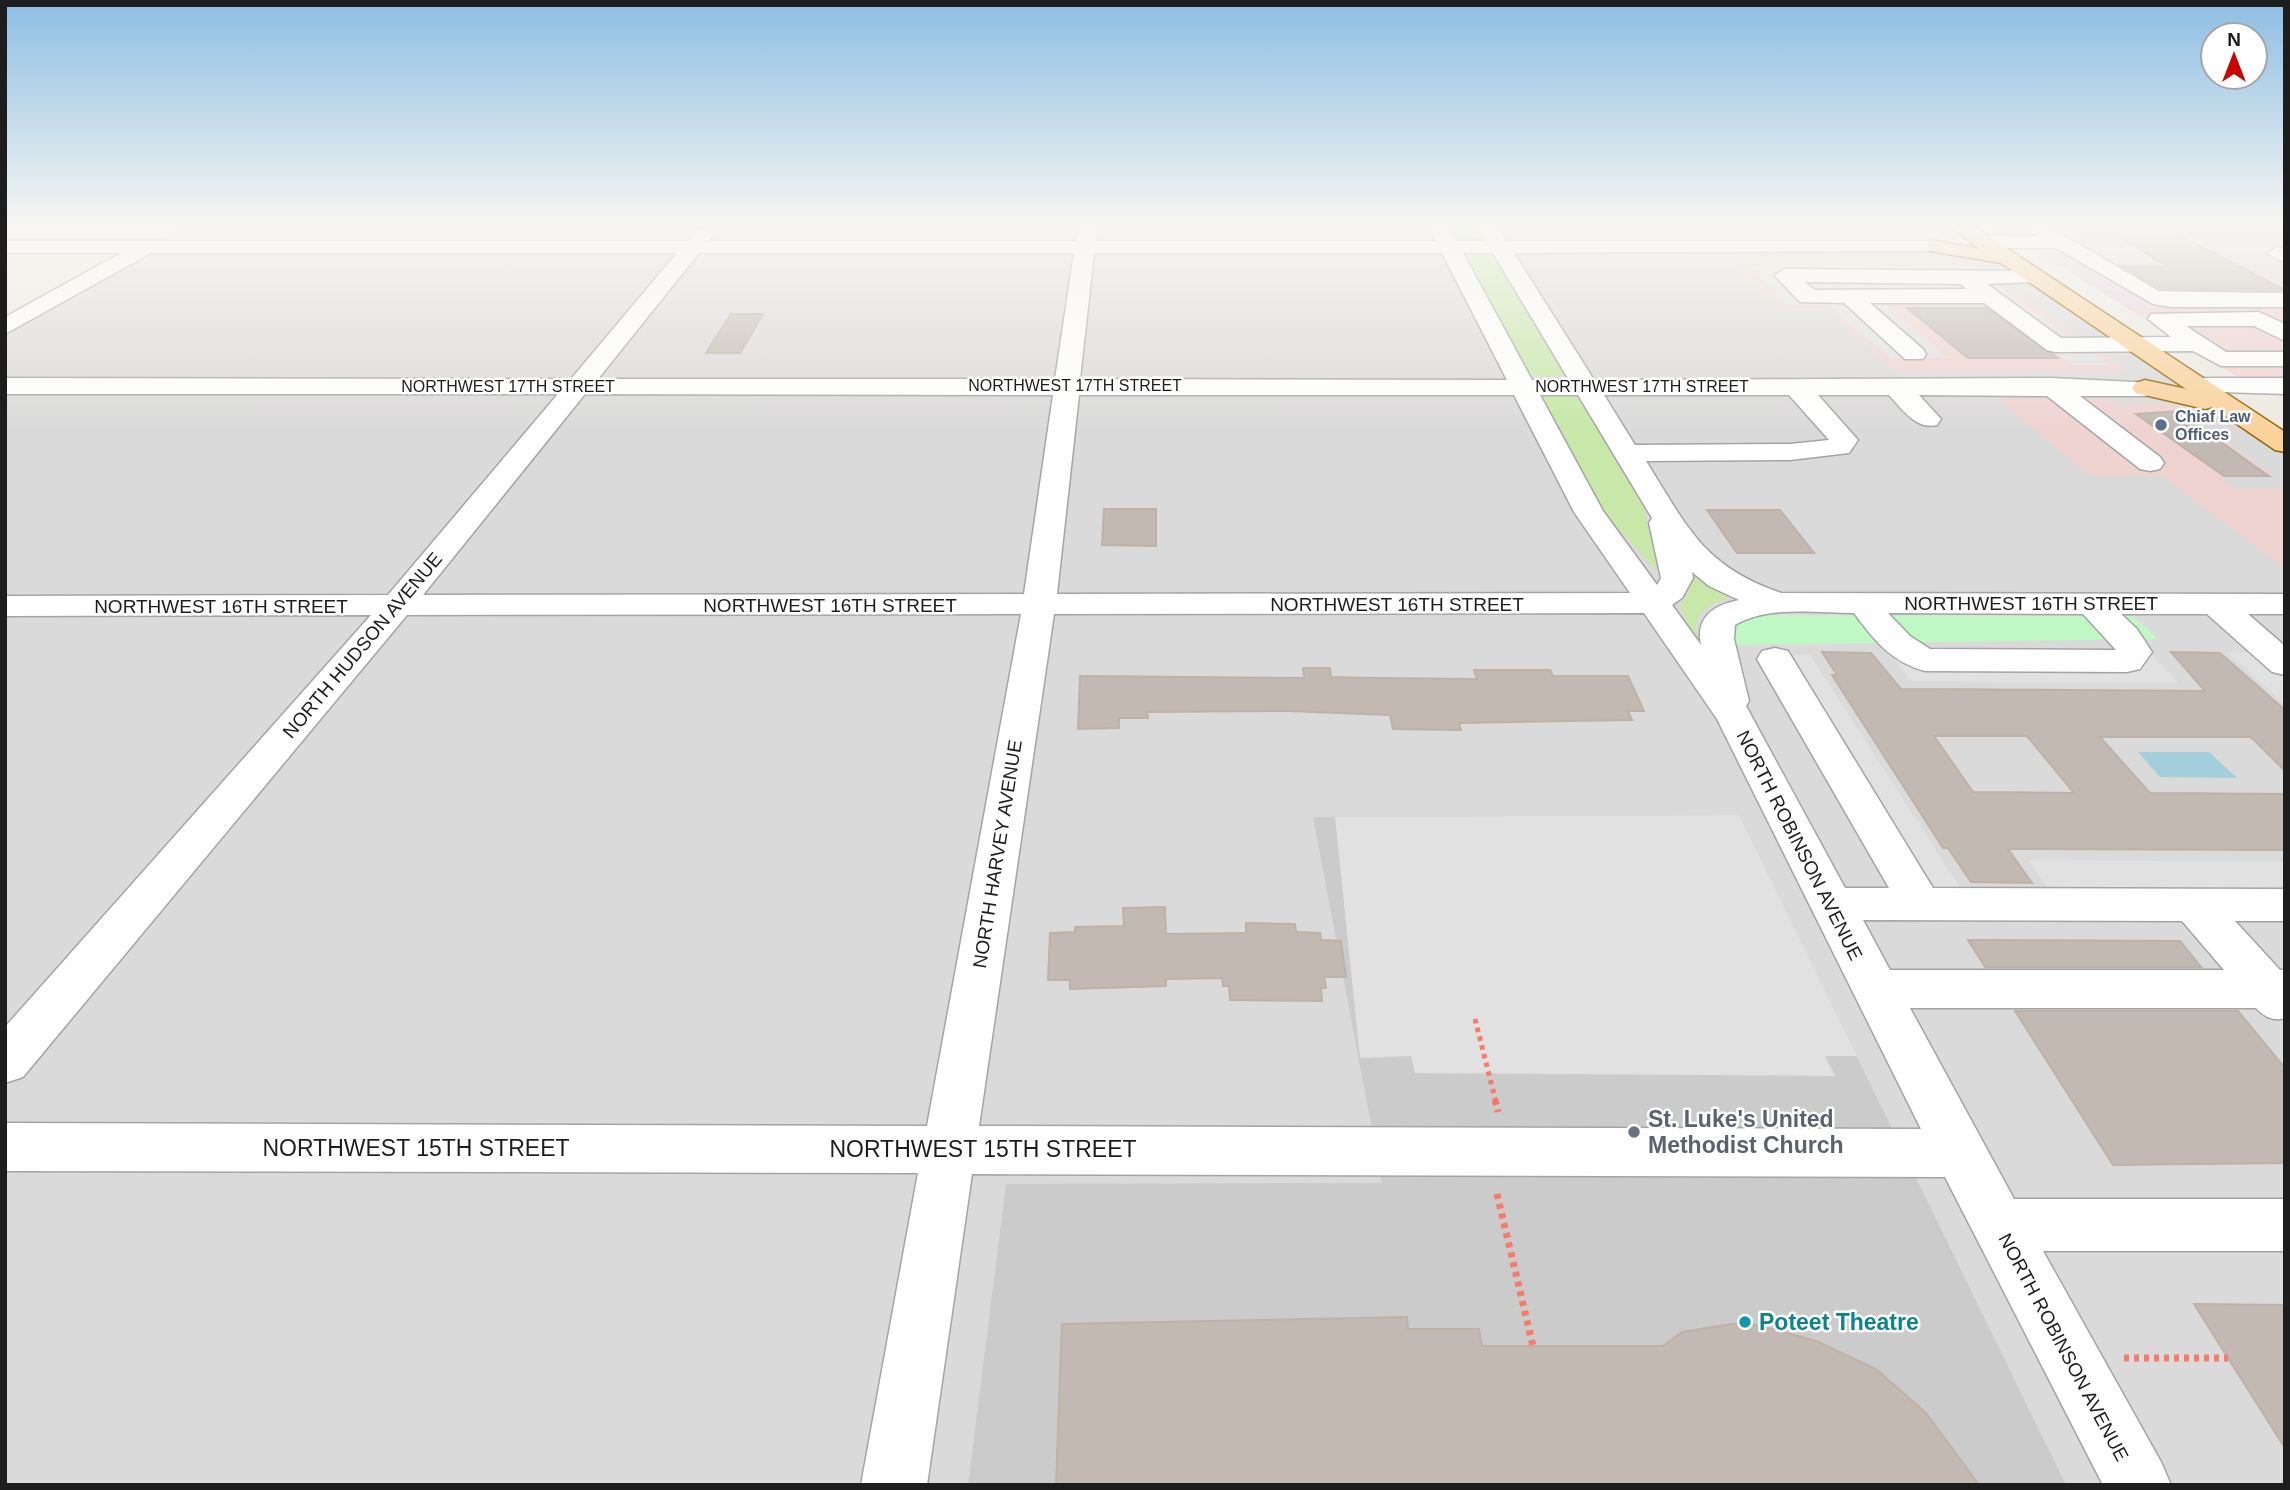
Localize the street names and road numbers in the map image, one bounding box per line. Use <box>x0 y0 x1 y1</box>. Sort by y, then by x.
street label: NORTHWEST 17TH STREET <box>968 377 1182 394</box>
street label: NORTHWEST 17TH STREET <box>401 378 615 395</box>
street label: NORTHWEST 17TH STREET <box>1535 378 1749 395</box>
street label: NORTH HUDSON AVENUE <box>279 548 446 742</box>
street label: NORTHWEST 16TH STREET <box>1904 593 2158 614</box>
street label: NORTHWEST 16TH STREET <box>1270 594 1524 615</box>
street label: NORTHWEST 16TH STREET <box>703 595 957 616</box>
street label: NORTHWEST 16TH STREET <box>94 596 348 617</box>
street label: NORTH ROBINSON AVENUE <box>1732 727 1867 964</box>
street label: NORTH HARVEY AVENUE <box>969 738 1026 970</box>
street label: NORTHWEST 15TH STREET <box>262 1135 570 1161</box>
street label: NORTHWEST 15TH STREET <box>829 1136 1137 1162</box>
street label: NORTH ROBINSON AVENUE <box>1994 1230 2133 1465</box>

